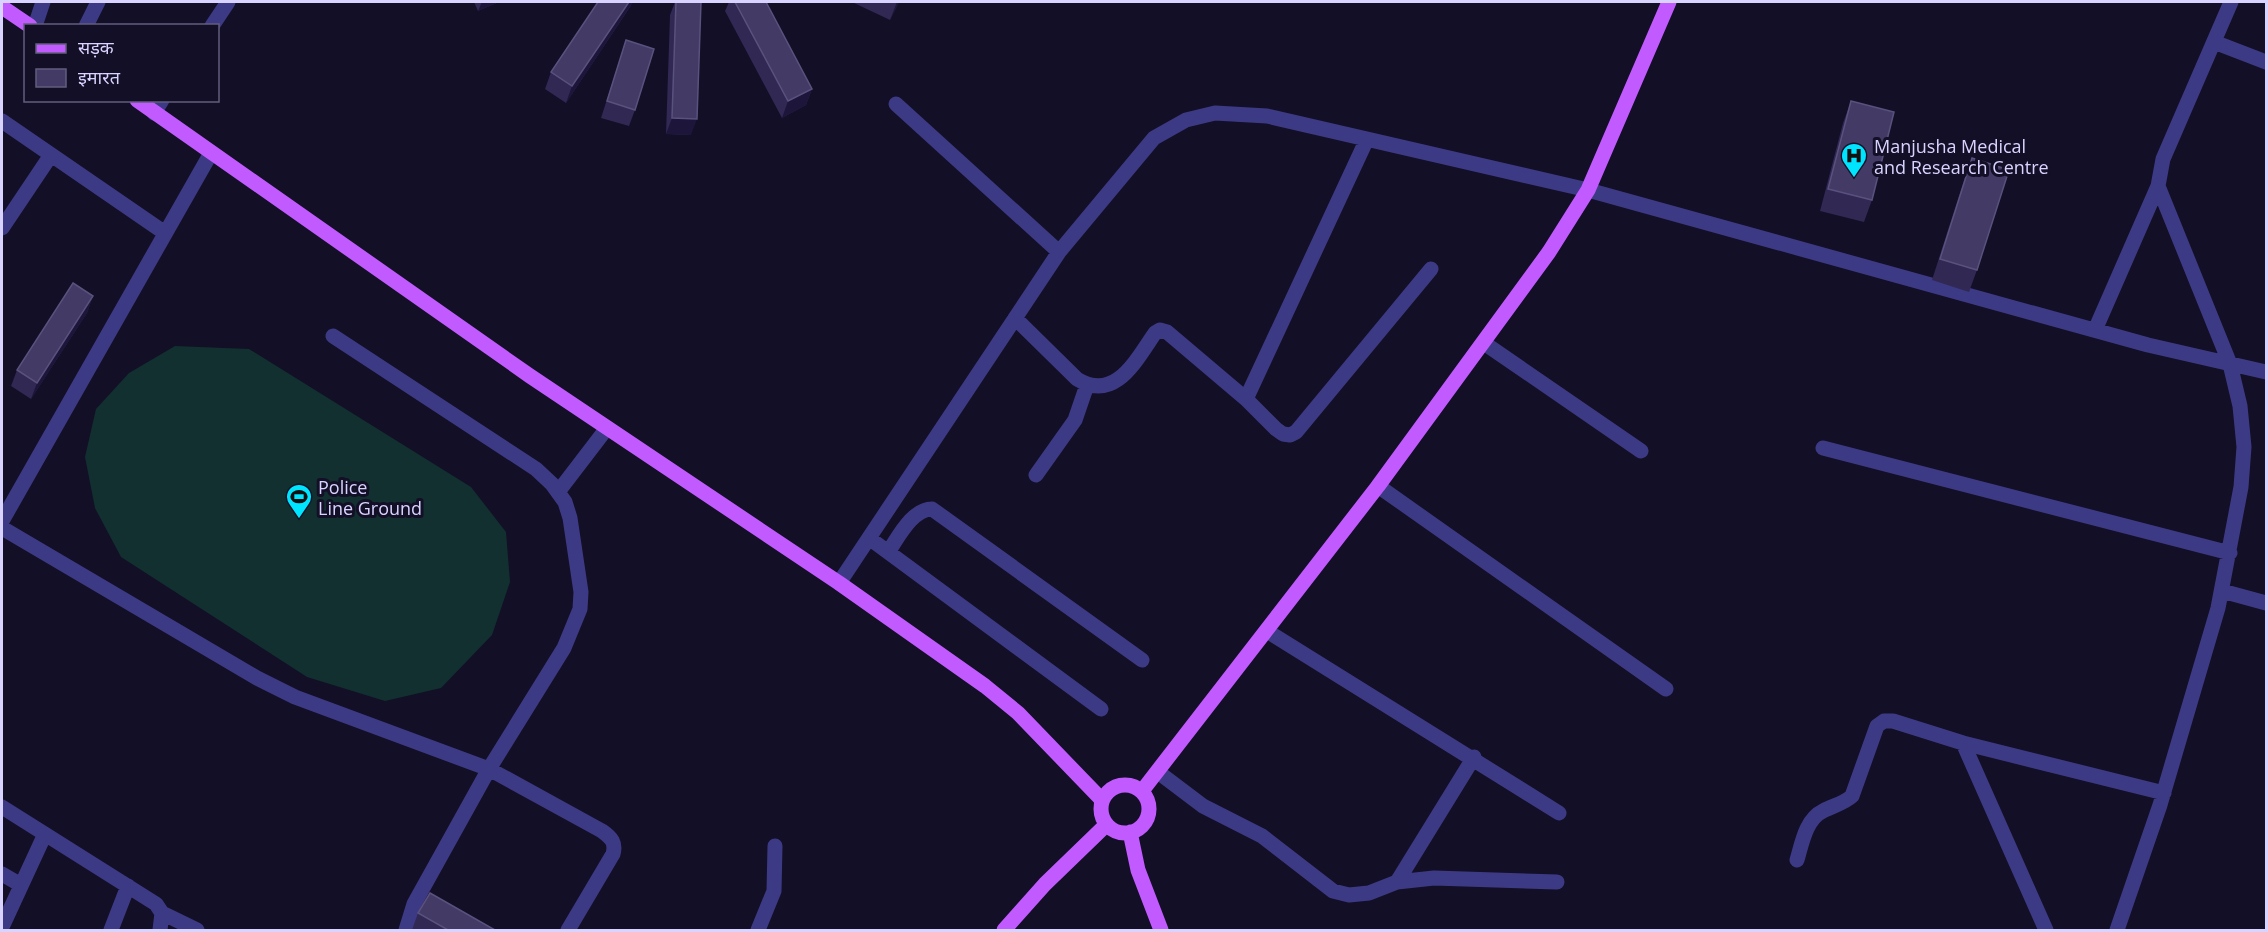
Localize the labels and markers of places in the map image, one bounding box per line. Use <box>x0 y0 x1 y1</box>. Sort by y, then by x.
place label: Manjusha Medical and Research Centre <box>1874 134 2049 179</box>
hospital icon: Manjusha Medical and Research Centre <box>1839 141 1869 179</box>
place label: Police Line Ground <box>318 475 422 520</box>
sports icon: Police Line Ground <box>284 482 314 520</box>

